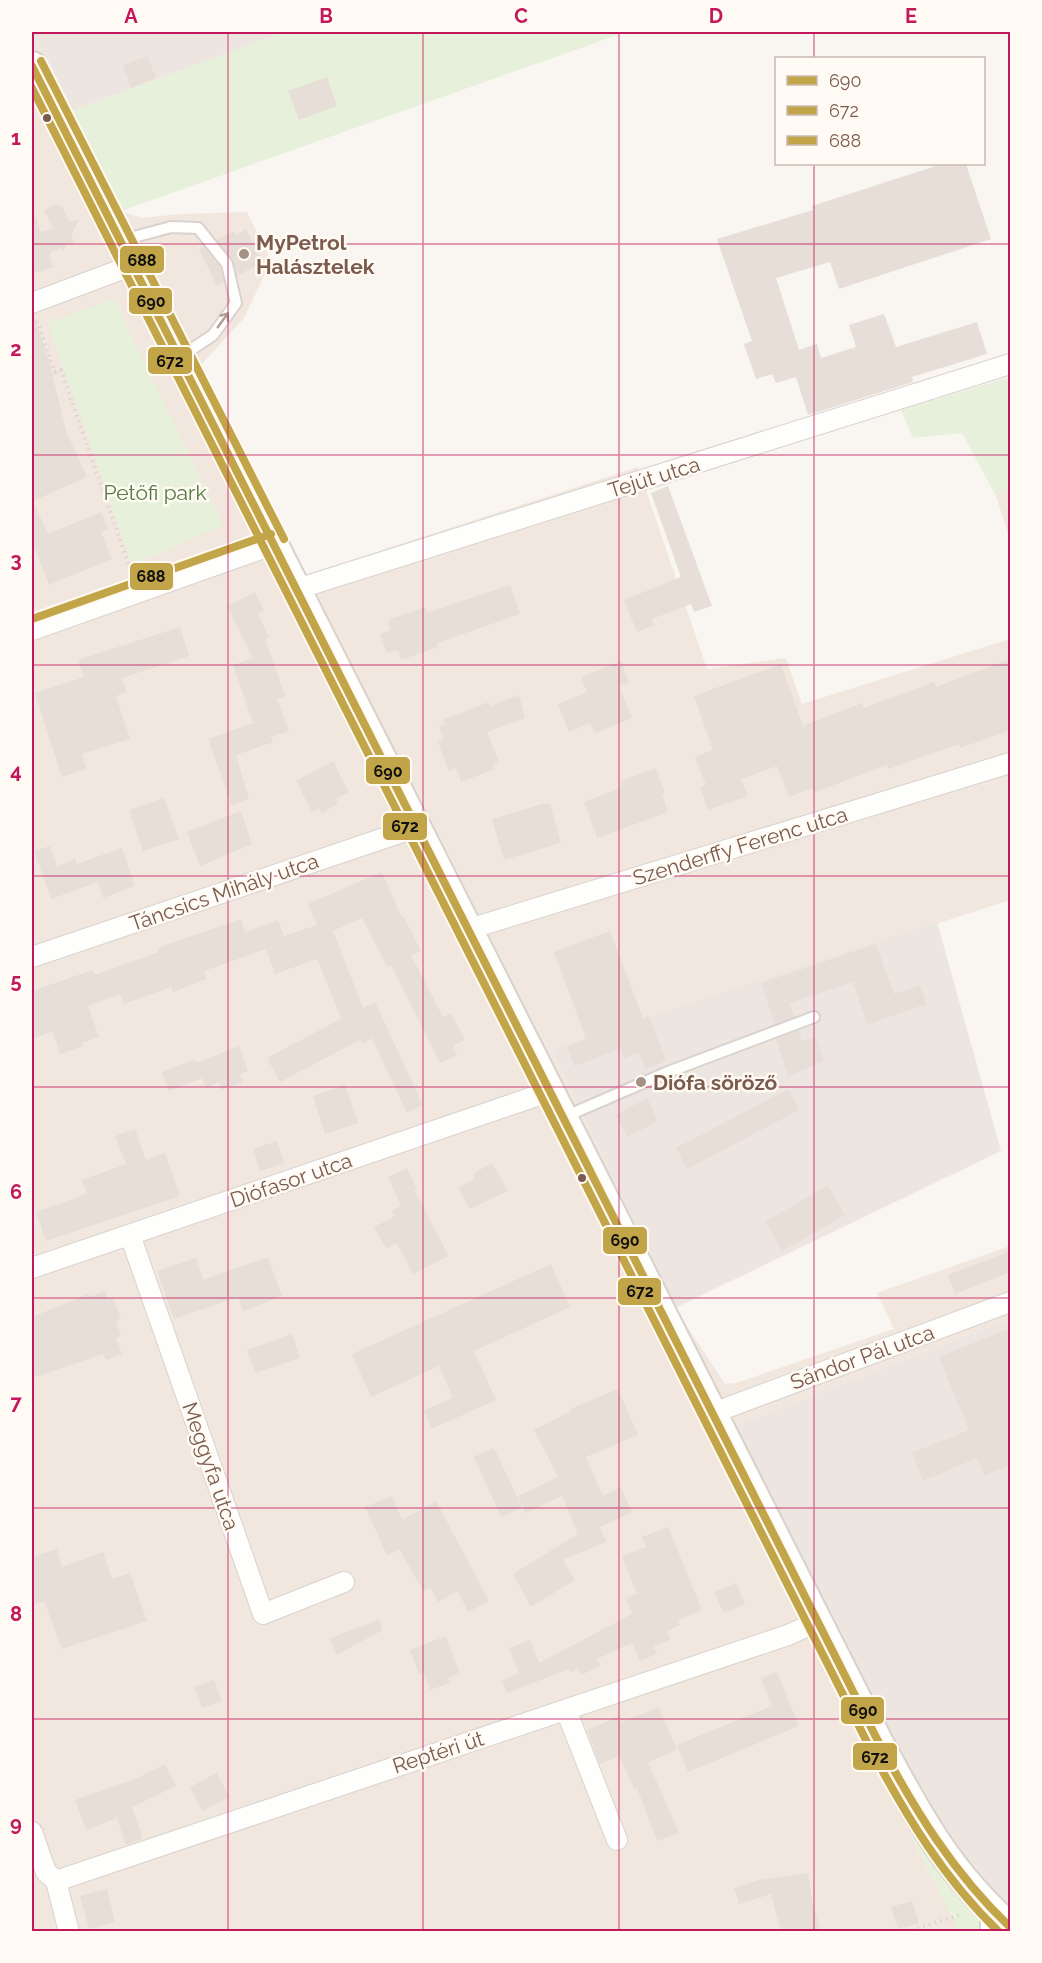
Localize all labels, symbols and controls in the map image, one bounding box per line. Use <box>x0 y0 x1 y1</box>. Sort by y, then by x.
text: A <box>124 4 138 28</box>
text: B <box>319 4 333 28</box>
text: C <box>514 4 528 28</box>
text: D <box>709 4 723 28</box>
text: E <box>905 4 917 28</box>
legend <box>775 57 985 165</box>
text: 690 <box>829 70 861 91</box>
text: 672 <box>829 100 859 121</box>
unlabelled marker <box>41 112 53 124</box>
text: 1 <box>11 126 21 150</box>
text: 688 <box>829 130 861 151</box>
place label: MyPetrol Halásztelek <box>256 230 375 279</box>
line badge: 688 <box>119 245 165 274</box>
marker: MyPetrol Halásztelek <box>237 247 251 261</box>
text: 688 <box>127 251 157 270</box>
line badge: 690 <box>128 287 173 315</box>
text: 690 <box>137 292 166 311</box>
one-way arrow <box>217 312 230 328</box>
text: 2 <box>10 337 22 361</box>
line badge: 672 <box>147 346 193 375</box>
text: 672 <box>156 352 184 371</box>
street label: Tejút utca <box>605 451 703 503</box>
park label: Petőfi park <box>103 480 207 505</box>
text: 3 <box>10 548 22 572</box>
line badge: 688 <box>129 562 174 591</box>
text: 688 <box>136 567 166 586</box>
line badge: 690 <box>365 756 411 785</box>
text: 4 <box>10 759 22 783</box>
text: 690 <box>374 762 403 781</box>
street label: Szenderffy Ferenc utca <box>630 801 850 891</box>
line badge: 672 <box>382 812 428 841</box>
text: 672 <box>391 817 419 836</box>
street label: Táncsics Mihály utca <box>126 848 322 936</box>
text: 5 <box>10 969 22 993</box>
place label: Diófa söröző <box>653 1070 778 1095</box>
marker: Diófa söröző <box>634 1075 648 1089</box>
street label: Diófasor utca <box>227 1147 355 1213</box>
unlabelled marker <box>576 1172 588 1184</box>
text: 6 <box>10 1180 22 1204</box>
line badge: 690 <box>602 1226 648 1255</box>
text: 690 <box>611 1231 640 1250</box>
line badge: 672 <box>617 1277 662 1306</box>
text: 672 <box>626 1282 654 1301</box>
street label: Sándor Pál utca <box>787 1319 937 1395</box>
text: 7 <box>10 1391 22 1415</box>
street label: Meggyfa utca <box>177 1399 245 1533</box>
text: 8 <box>10 1602 22 1626</box>
line badge: 690 <box>840 1696 885 1725</box>
text: 690 <box>849 1701 878 1720</box>
street label: Reptéri út <box>389 1726 487 1778</box>
line badge: 672 <box>852 1742 898 1771</box>
text: 672 <box>861 1748 889 1767</box>
text: 9 <box>10 1812 22 1836</box>

